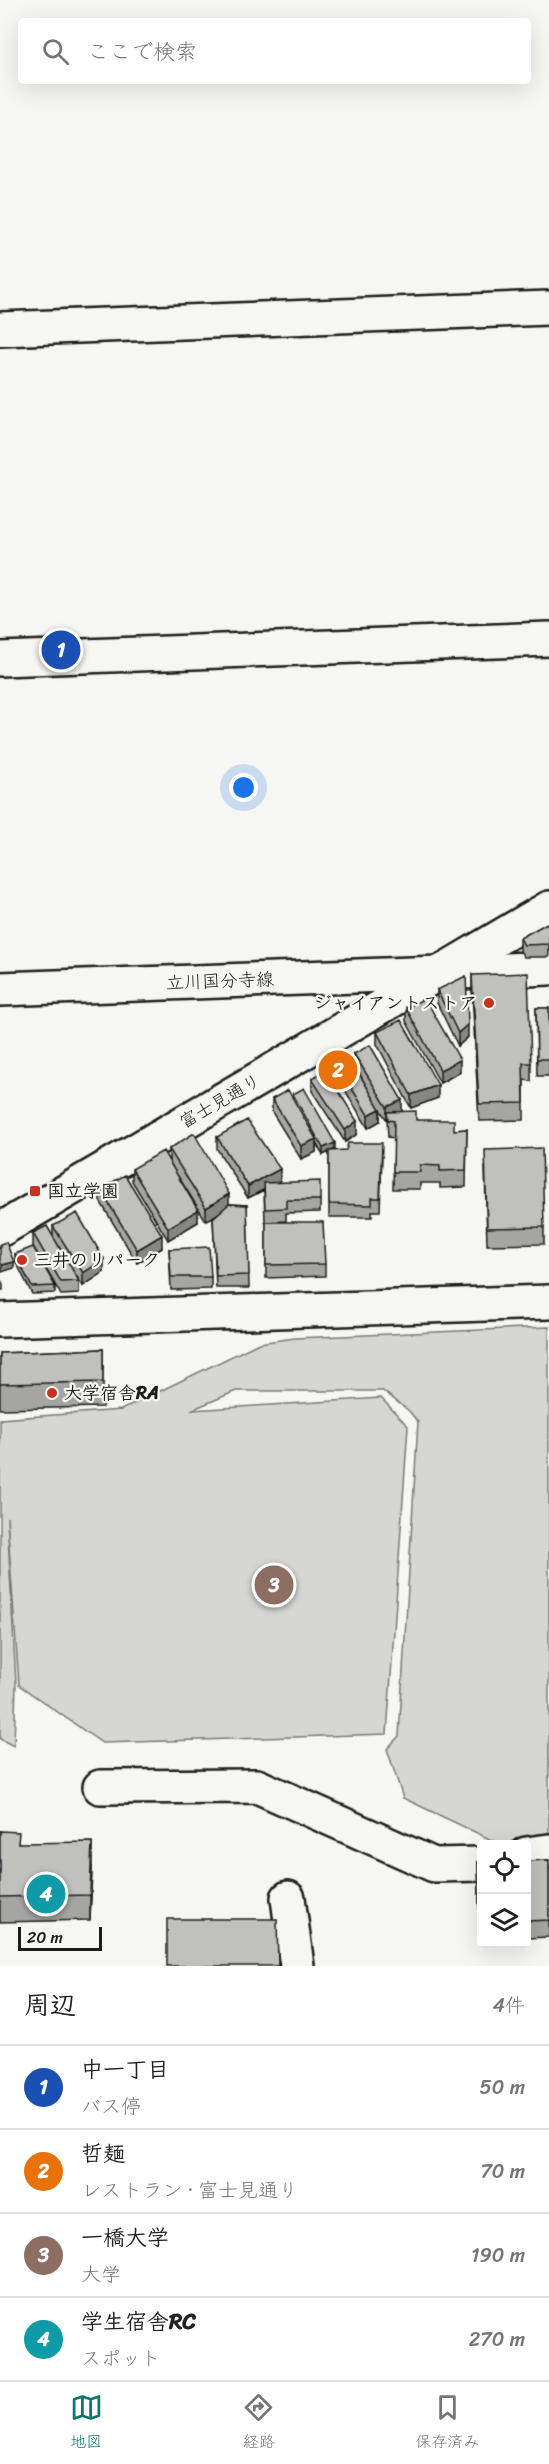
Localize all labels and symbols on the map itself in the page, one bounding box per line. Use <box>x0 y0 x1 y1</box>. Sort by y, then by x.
pin: 1 <box>42 628 80 672</box>
your location <box>229 773 258 802</box>
street label: 立川国分寺線 <box>165 963 275 999</box>
place label: ジャイアントストア <box>314 987 477 1019</box>
marker: ジャイアントストア <box>482 996 496 1010</box>
pin: 2 <box>318 1048 358 1092</box>
street label: 富士見通り <box>173 1065 267 1137</box>
place label: 国立学園 <box>47 1175 119 1207</box>
marker: 国立学園 <box>28 1184 42 1198</box>
place label: 三井のリパーク <box>34 1244 160 1276</box>
marker: 三井のリパーク <box>15 1253 29 1267</box>
place label: 大学宿舎RA <box>64 1377 159 1409</box>
marker: 大学宿舎RA <box>45 1386 59 1400</box>
pin: 3 <box>254 1562 294 1608</box>
pin: 4 <box>26 1872 66 1916</box>
scale bar <box>18 1924 102 1952</box>

